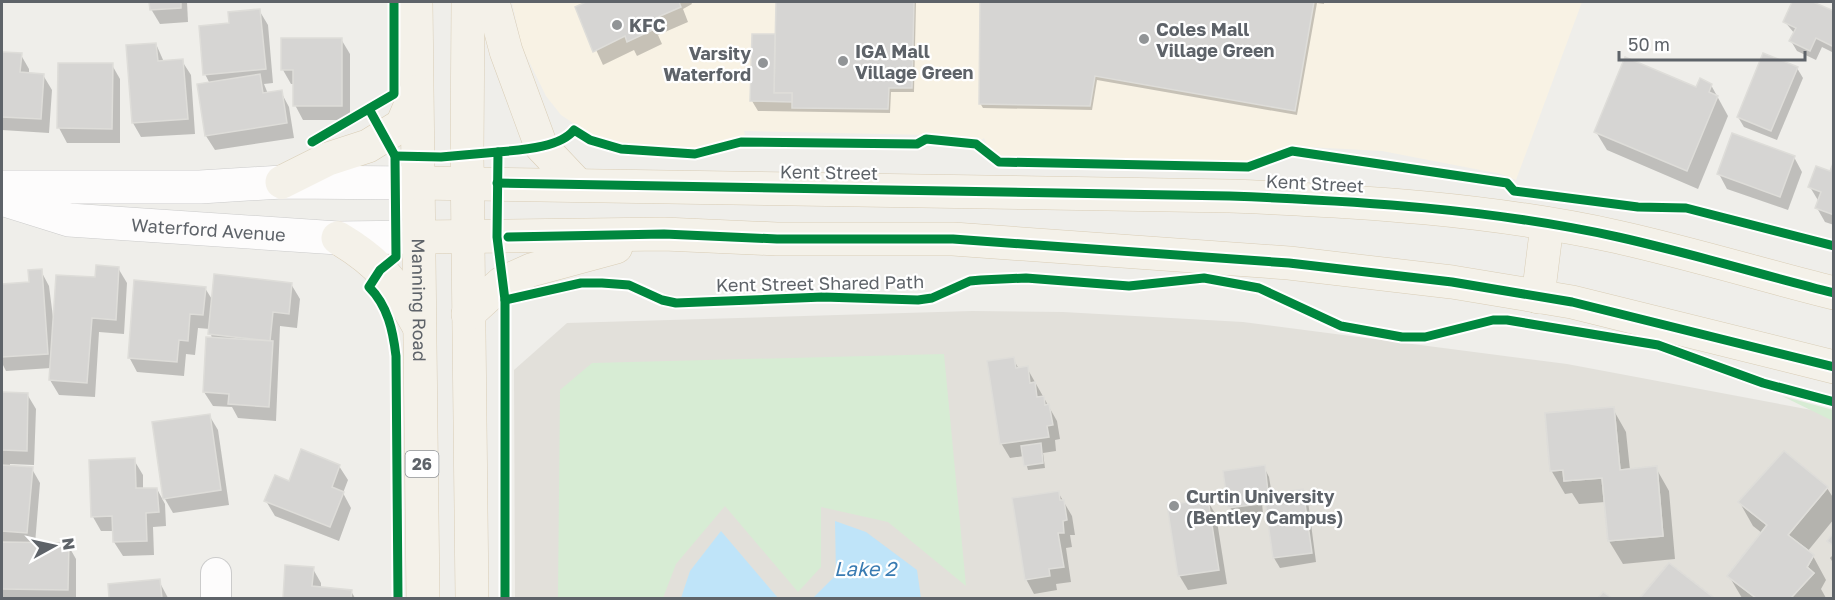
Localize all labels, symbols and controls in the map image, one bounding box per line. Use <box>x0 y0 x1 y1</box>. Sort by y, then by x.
place label: KFC <box>629 14 666 36</box>
marker: KFC <box>610 18 624 32</box>
place label: Coles Mall Village Green <box>1156 18 1275 61</box>
scale bar <box>1619 24 1805 62</box>
marker: Coles Mall Village Green <box>1137 32 1151 46</box>
text: 50 m <box>1628 33 1670 55</box>
place label: IGA Mall Village Green <box>855 40 974 83</box>
place label: Varsity Waterford <box>663 42 751 85</box>
marker: IGA Mall Village Green <box>836 54 850 68</box>
marker: Varsity Waterford <box>756 56 770 70</box>
street label: Kent Street <box>780 160 878 184</box>
street label: Kent Street <box>1265 169 1365 197</box>
street label: Waterford Avenue <box>130 213 286 245</box>
street label: Manning Road <box>408 238 431 362</box>
street label: Kent Street Shared Path <box>716 270 924 296</box>
road number: 26 <box>406 451 438 477</box>
place label: Curtin University (Bentley Campus) <box>1186 485 1343 528</box>
marker: Curtin University (Bentley Campus) <box>1167 499 1181 513</box>
north arrow <box>24 516 84 576</box>
text: N <box>58 536 80 551</box>
water label: Lake 2 <box>834 556 898 580</box>

